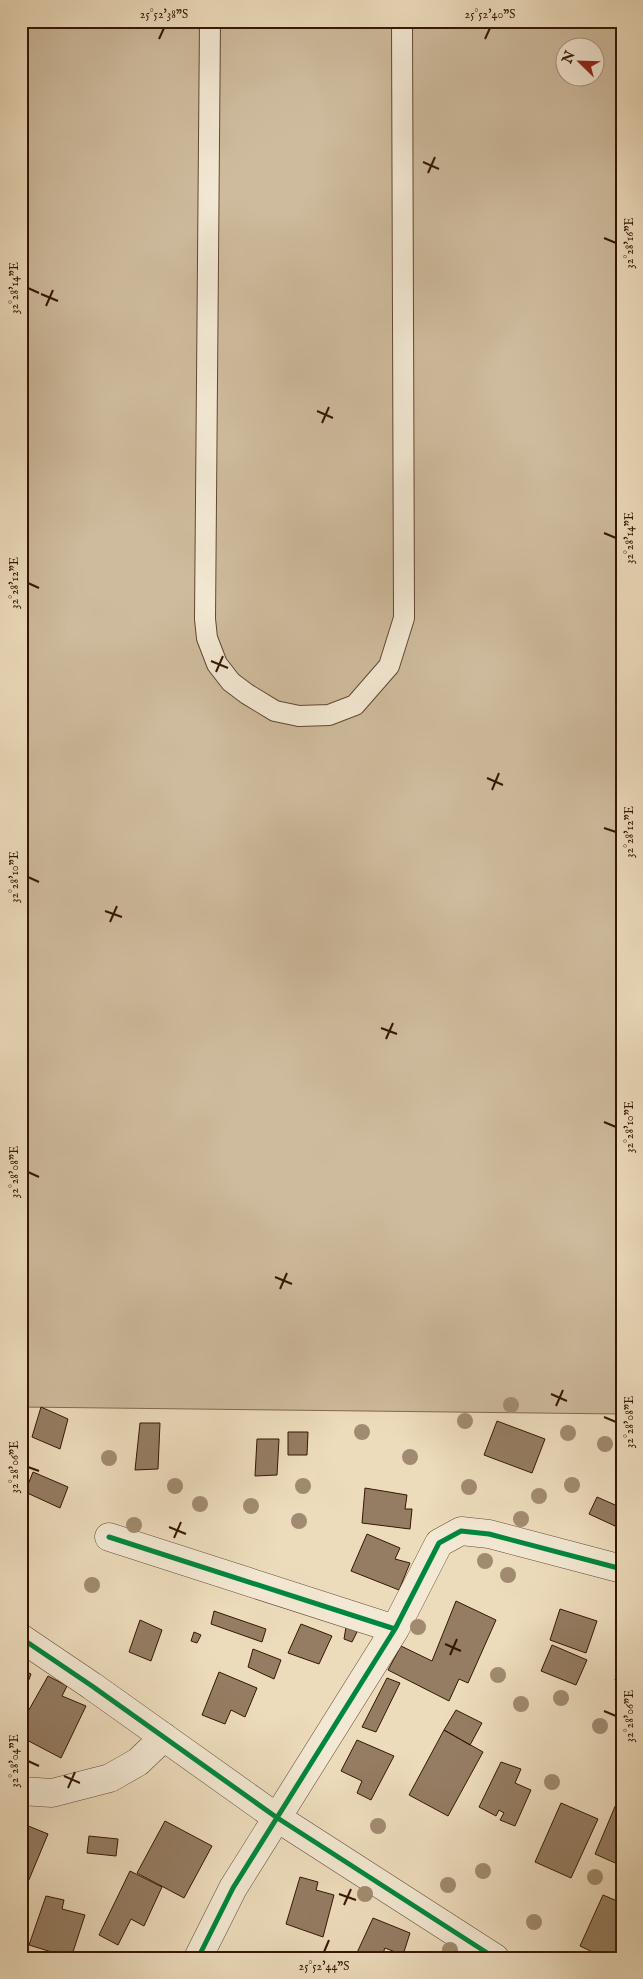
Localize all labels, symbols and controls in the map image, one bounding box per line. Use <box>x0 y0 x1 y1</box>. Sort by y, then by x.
text: 25°52'38"S <box>140 7 188 22</box>
text: 25°52'40"S <box>465 7 515 22</box>
north arrow <box>556 38 606 88</box>
text: N <box>558 48 580 67</box>
text: 32°28'16"E <box>622 217 637 269</box>
text: 32°28'14"E <box>7 262 22 314</box>
text: 32°28'14"E <box>622 512 637 564</box>
text: 32°28'12"E <box>7 557 22 609</box>
text: 32°28'12"E <box>622 806 637 858</box>
text: 32°28'10"E <box>7 851 22 903</box>
text: 32°28'10"E <box>622 1101 637 1153</box>
text: 32°28'08"E <box>7 1146 22 1198</box>
text: 32°28'08"E <box>622 1396 637 1448</box>
text: 32°28'06"E <box>7 1441 22 1493</box>
text: 32°28'06"E <box>622 1690 637 1742</box>
text: 32°28'04"E <box>7 1734 22 1788</box>
text: 25°52'44"S <box>299 1959 349 1974</box>

